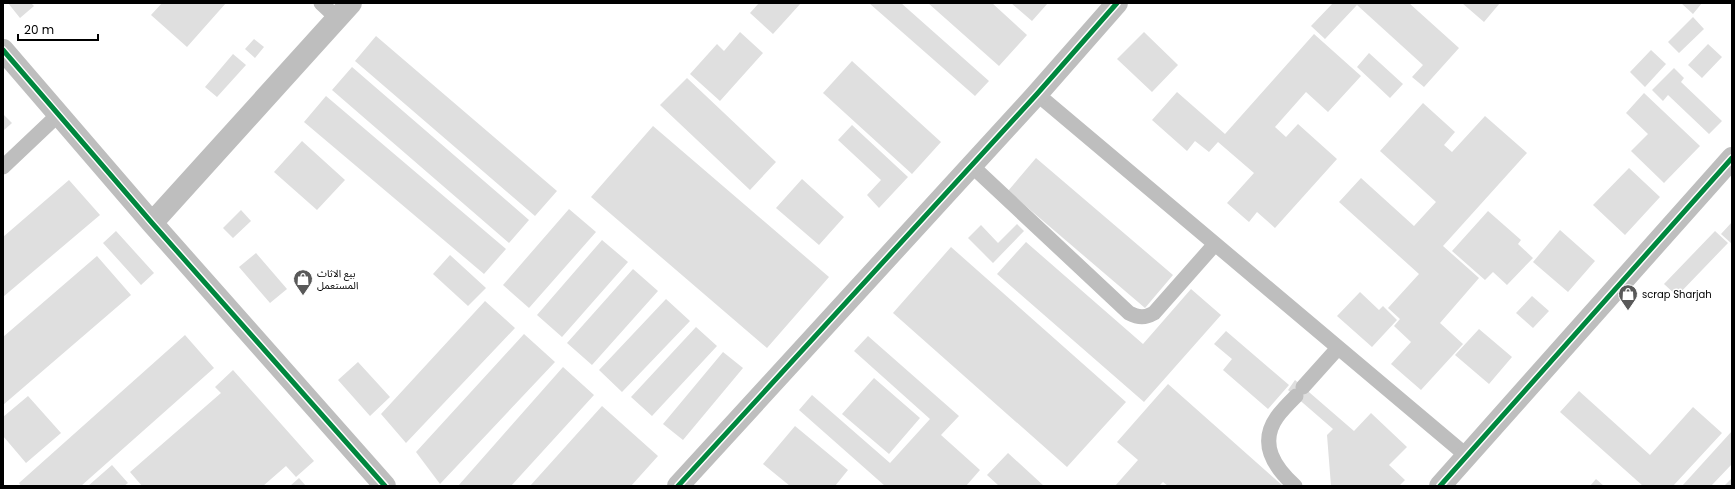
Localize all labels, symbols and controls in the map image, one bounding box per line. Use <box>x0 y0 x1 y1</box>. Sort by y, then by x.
scale bar <box>18 16 98 42</box>
text: 20 m <box>24 21 54 38</box>
place label: بيع الاثاث المستعمل <box>317 266 358 293</box>
shop icon: بيع الاثاث المستعمل <box>292 268 314 296</box>
shop icon: scrap Sharjah <box>1617 283 1639 311</box>
place label: scrap Sharjah <box>1642 287 1712 302</box>

